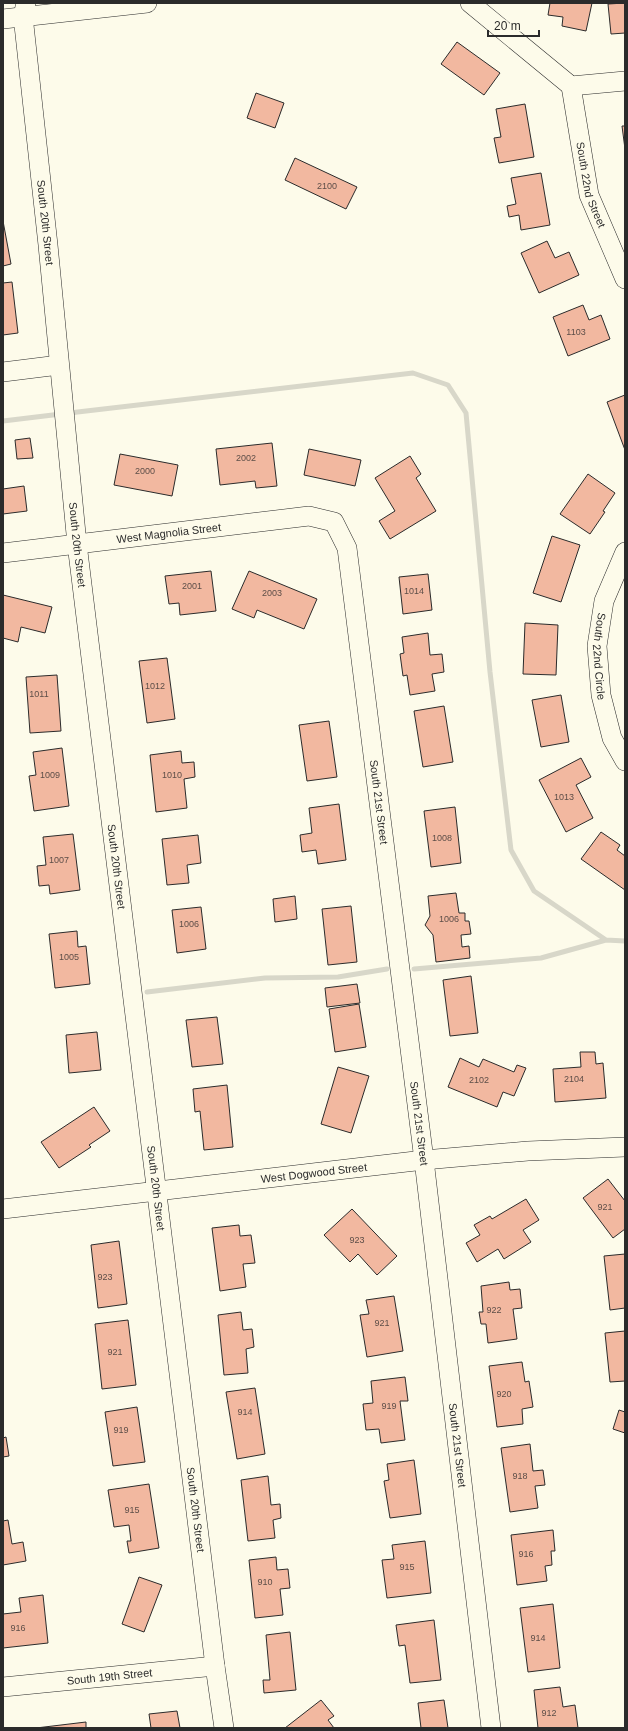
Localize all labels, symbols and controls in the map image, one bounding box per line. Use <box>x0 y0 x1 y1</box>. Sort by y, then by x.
scale bar <box>488 12 539 38</box>
text: 20 m <box>494 19 521 33</box>
street label: South 22nd Street <box>574 141 608 229</box>
street label: South 20th Street <box>35 179 56 266</box>
house number: 2100 <box>317 181 337 191</box>
house number: 1103 <box>566 327 586 337</box>
house number: 2002 <box>236 453 256 463</box>
house number: 2000 <box>135 466 155 476</box>
street label: South 20th Street <box>67 502 88 588</box>
street label: West Magnolia Street <box>116 521 222 545</box>
house number: 2001 <box>182 581 202 591</box>
house number: 1014 <box>404 586 424 596</box>
house number: 2003 <box>262 588 282 598</box>
street label: South 22nd Circle <box>591 612 608 701</box>
house number: 1012 <box>145 681 165 691</box>
house number: 1011 <box>29 689 49 699</box>
street label: South 21st Street <box>368 759 390 845</box>
house number: 1009 <box>40 770 60 780</box>
house number: 1010 <box>162 770 182 780</box>
house number: 1013 <box>554 792 574 802</box>
street label: South 20th Street <box>105 823 128 910</box>
house number: 1008 <box>432 833 452 843</box>
house number: 1007 <box>49 855 69 865</box>
house number: 1006 <box>439 914 459 924</box>
house number: 1006 <box>179 919 199 929</box>
house number: 1005 <box>59 952 79 962</box>
house number: 2104 <box>564 1074 584 1084</box>
house number: 2102 <box>469 1075 489 1085</box>
street label: South 21st Street <box>408 1080 431 1166</box>
street label: South 20th Street <box>145 1145 167 1231</box>
street label: West Dogwood Street <box>260 1161 368 1185</box>
house number: 921 <box>597 1202 613 1212</box>
house number: 923 <box>349 1235 365 1245</box>
house number: 923 <box>97 1272 113 1282</box>
house number: 922 <box>486 1305 502 1315</box>
house number: 921 <box>374 1318 390 1328</box>
house number: 921 <box>107 1347 123 1357</box>
house number: 920 <box>496 1389 512 1399</box>
house number: 919 <box>381 1401 397 1411</box>
street label: South 21st Street <box>447 1402 469 1488</box>
house number: 914 <box>237 1407 253 1417</box>
house number: 919 <box>113 1425 129 1435</box>
street label: South 20th Street <box>185 1466 207 1553</box>
house number: 918 <box>512 1471 528 1481</box>
house number: 915 <box>124 1505 140 1515</box>
house number: 916 <box>518 1549 534 1559</box>
house number: 915 <box>399 1562 415 1572</box>
house number: 910 <box>257 1577 273 1587</box>
house number: 916 <box>10 1623 26 1633</box>
house number: 914 <box>530 1633 546 1643</box>
street label: South 19th Street <box>66 1666 153 1687</box>
house number: 912 <box>541 1708 557 1718</box>

